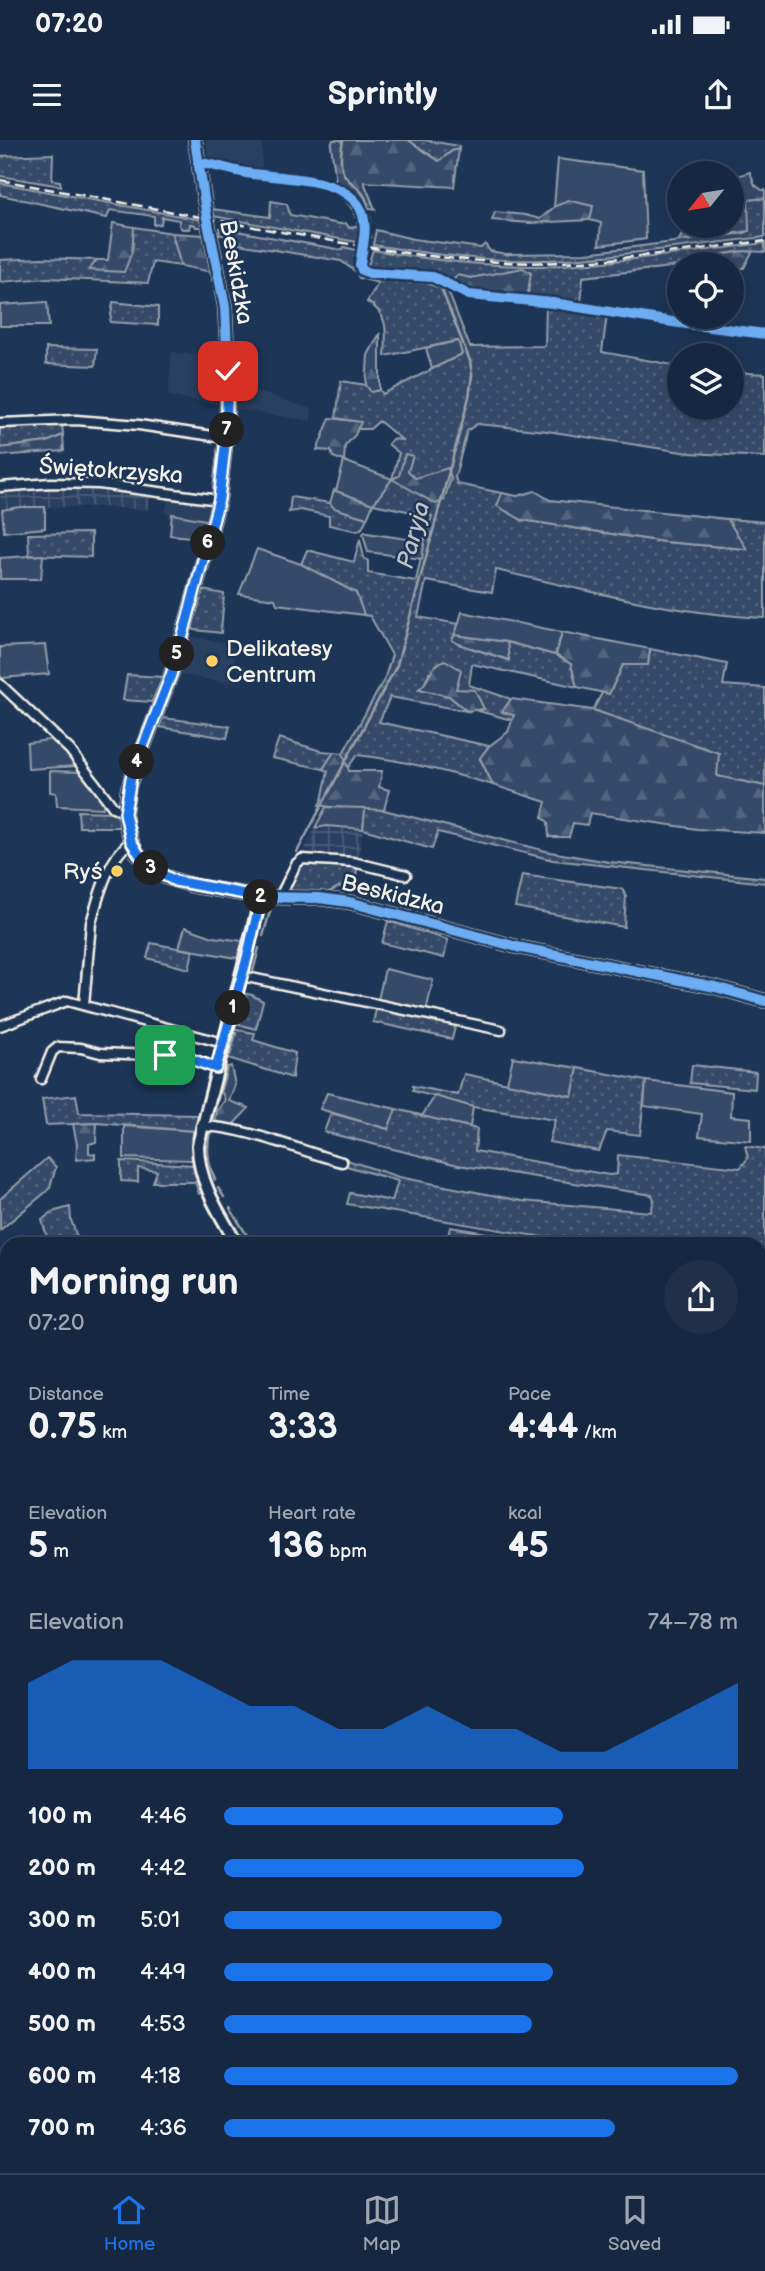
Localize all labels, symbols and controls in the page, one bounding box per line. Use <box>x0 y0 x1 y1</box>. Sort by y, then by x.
text: 07:20 <box>35 9 103 40</box>
text: Sprintly <box>328 75 437 114</box>
icon: menu <box>28 76 66 114</box>
icon: share <box>699 76 737 114</box>
north arrow <box>667 161 744 238</box>
map controls <box>667 161 744 420</box>
street label: Beskidzka <box>213 218 259 327</box>
button: locate <box>667 252 744 329</box>
pin <box>198 341 258 401</box>
button: layers <box>667 343 744 420</box>
icon: check <box>209 352 247 390</box>
pin: 7 <box>210 412 244 448</box>
text: 7 <box>221 418 232 441</box>
street label: Świętokrzyska <box>38 452 184 490</box>
water label: Paryja <box>391 498 436 572</box>
pin: 6 <box>190 526 226 560</box>
text: 6 <box>202 531 213 554</box>
place label: Delikatesy Centrum <box>226 635 333 689</box>
pin: 5 <box>160 636 194 672</box>
text: 5 <box>171 642 182 665</box>
marker: Delikatesy Centrum <box>204 653 220 669</box>
pin: 4 <box>120 744 154 780</box>
text: 4 <box>131 750 142 773</box>
pin: 3 <box>134 850 168 886</box>
text: 3 <box>145 856 156 879</box>
place label: Ryś <box>63 858 103 886</box>
marker: Ryś <box>109 863 125 879</box>
street label: Beskidzka <box>338 869 447 921</box>
pin: 2 <box>244 880 278 914</box>
text: 2 <box>255 885 266 908</box>
pin: 1 <box>216 990 250 1026</box>
text: 1 <box>229 996 237 1019</box>
pin <box>135 1025 195 1085</box>
icon: arrive <box>146 1036 184 1074</box>
text: Morning run <box>28 1260 239 1305</box>
button: share <box>664 1260 738 1334</box>
text: 07:20 <box>28 1309 85 1337</box>
text: Distance <box>28 1383 104 1406</box>
text: Time <box>268 1383 310 1406</box>
text: Pace <box>508 1383 551 1406</box>
text: 0.75 <box>28 1406 97 1449</box>
text: 3:33 <box>268 1406 338 1449</box>
text: 4:44 <box>508 1406 578 1449</box>
text: km <box>97 1421 127 1444</box>
text: /km <box>578 1421 617 1444</box>
text: Elevation <box>28 1502 107 1525</box>
text: Heart rate <box>268 1502 356 1525</box>
text: kcal <box>508 1502 542 1525</box>
text: 5 <box>28 1525 48 1568</box>
text: 136 <box>268 1525 324 1568</box>
text: 45 <box>508 1525 549 1568</box>
text: m <box>48 1540 69 1563</box>
text: bpm <box>324 1540 367 1563</box>
text: Elevation <box>28 1608 124 1636</box>
text: 74–78 m <box>648 1608 738 1636</box>
text: 100 m <box>28 1802 92 1830</box>
text: 4:46 <box>140 1802 187 1830</box>
text: 200 m <box>28 1854 96 1882</box>
text: 4:42 <box>140 1854 186 1882</box>
text: 300 m <box>28 1906 96 1934</box>
text: 5:01 <box>140 1906 180 1934</box>
text: 400 m <box>28 1958 96 1986</box>
text: 4:49 <box>140 1958 186 1986</box>
text: 500 m <box>28 2010 96 2038</box>
text: 4:53 <box>140 2010 186 2038</box>
text: 600 m <box>28 2062 96 2090</box>
text: 4:18 <box>140 2062 181 2090</box>
text: 700 m <box>28 2114 95 2142</box>
text: 4:36 <box>140 2114 187 2142</box>
tab: Home <box>104 2191 155 2256</box>
tab: Map <box>363 2191 401 2256</box>
tab: Saved <box>608 2191 661 2256</box>

